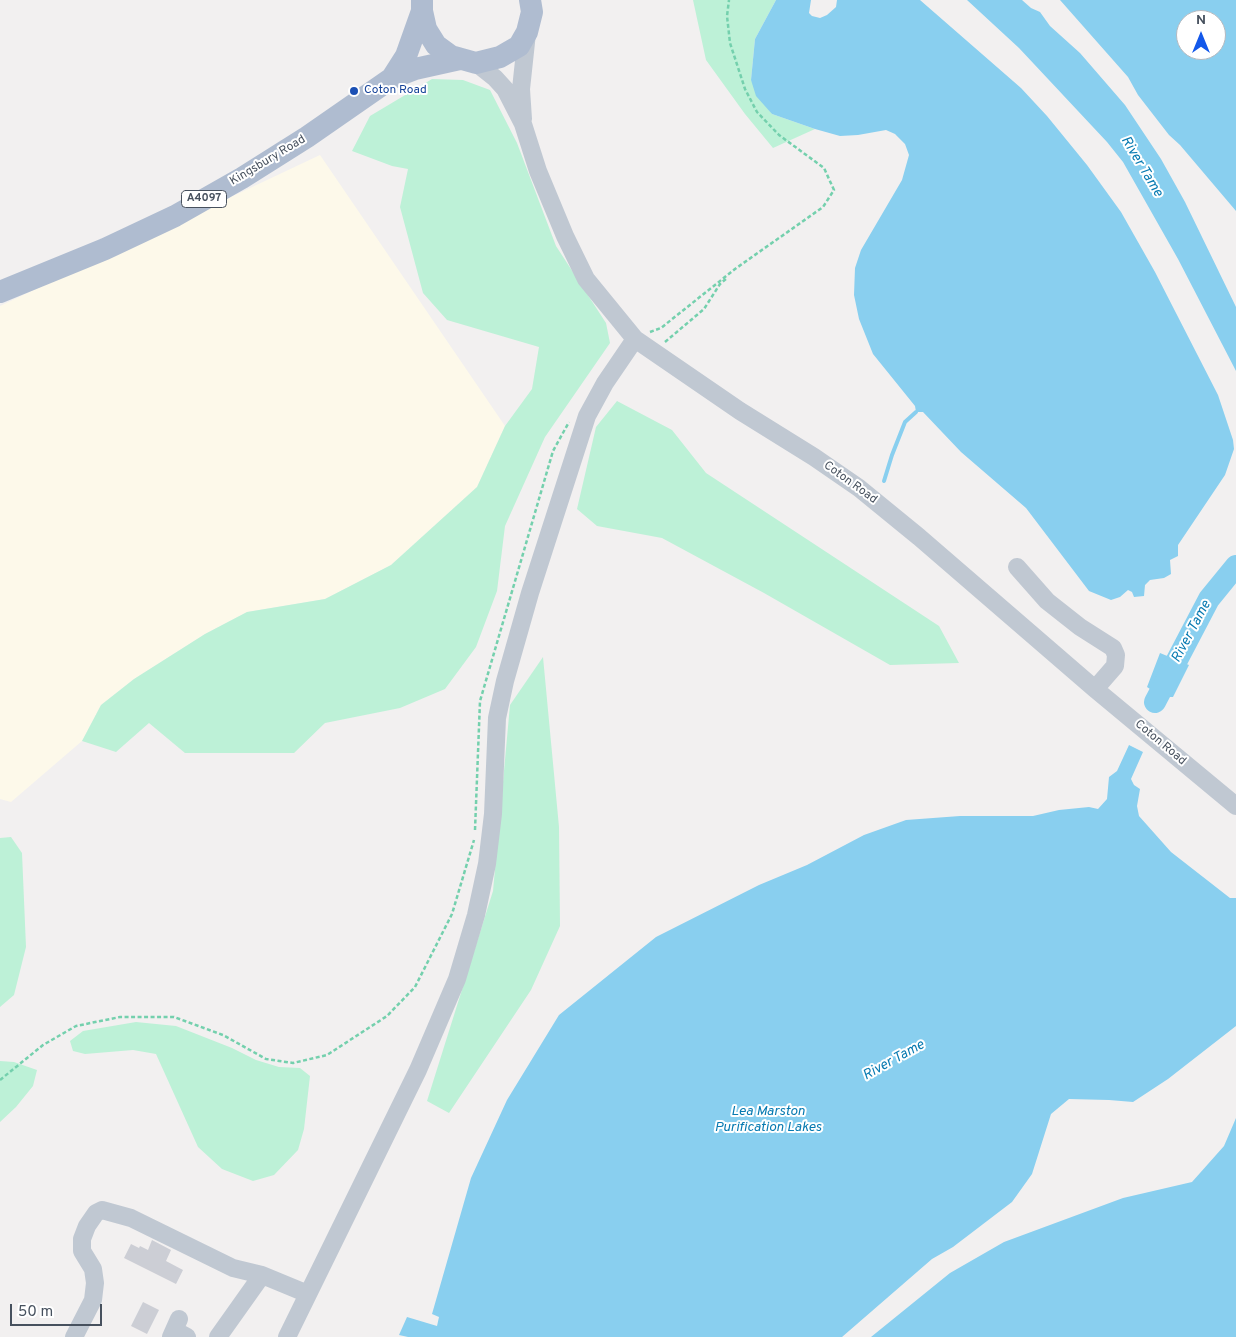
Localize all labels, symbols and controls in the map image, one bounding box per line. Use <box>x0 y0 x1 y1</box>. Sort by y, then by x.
north arrow <box>1176 10 1226 60</box>
text: N <box>1196 12 1206 29</box>
place label: Coton Road <box>364 84 427 98</box>
marker: Coton Road <box>348 85 360 97</box>
street label: Kingsbury Road <box>228 133 308 189</box>
water label: River Tame <box>1116 134 1166 200</box>
road number: A4097 <box>182 190 226 208</box>
street label: Coton Road <box>820 459 880 507</box>
water label: River Tame <box>1169 598 1215 666</box>
street label: Coton Road <box>1131 717 1189 769</box>
water label: River Tame <box>860 1037 928 1085</box>
water label: Lea Marston Purification Lakes <box>714 1104 822 1136</box>
scale bar <box>12 1294 105 1326</box>
text: 50 m <box>18 1303 53 1322</box>

